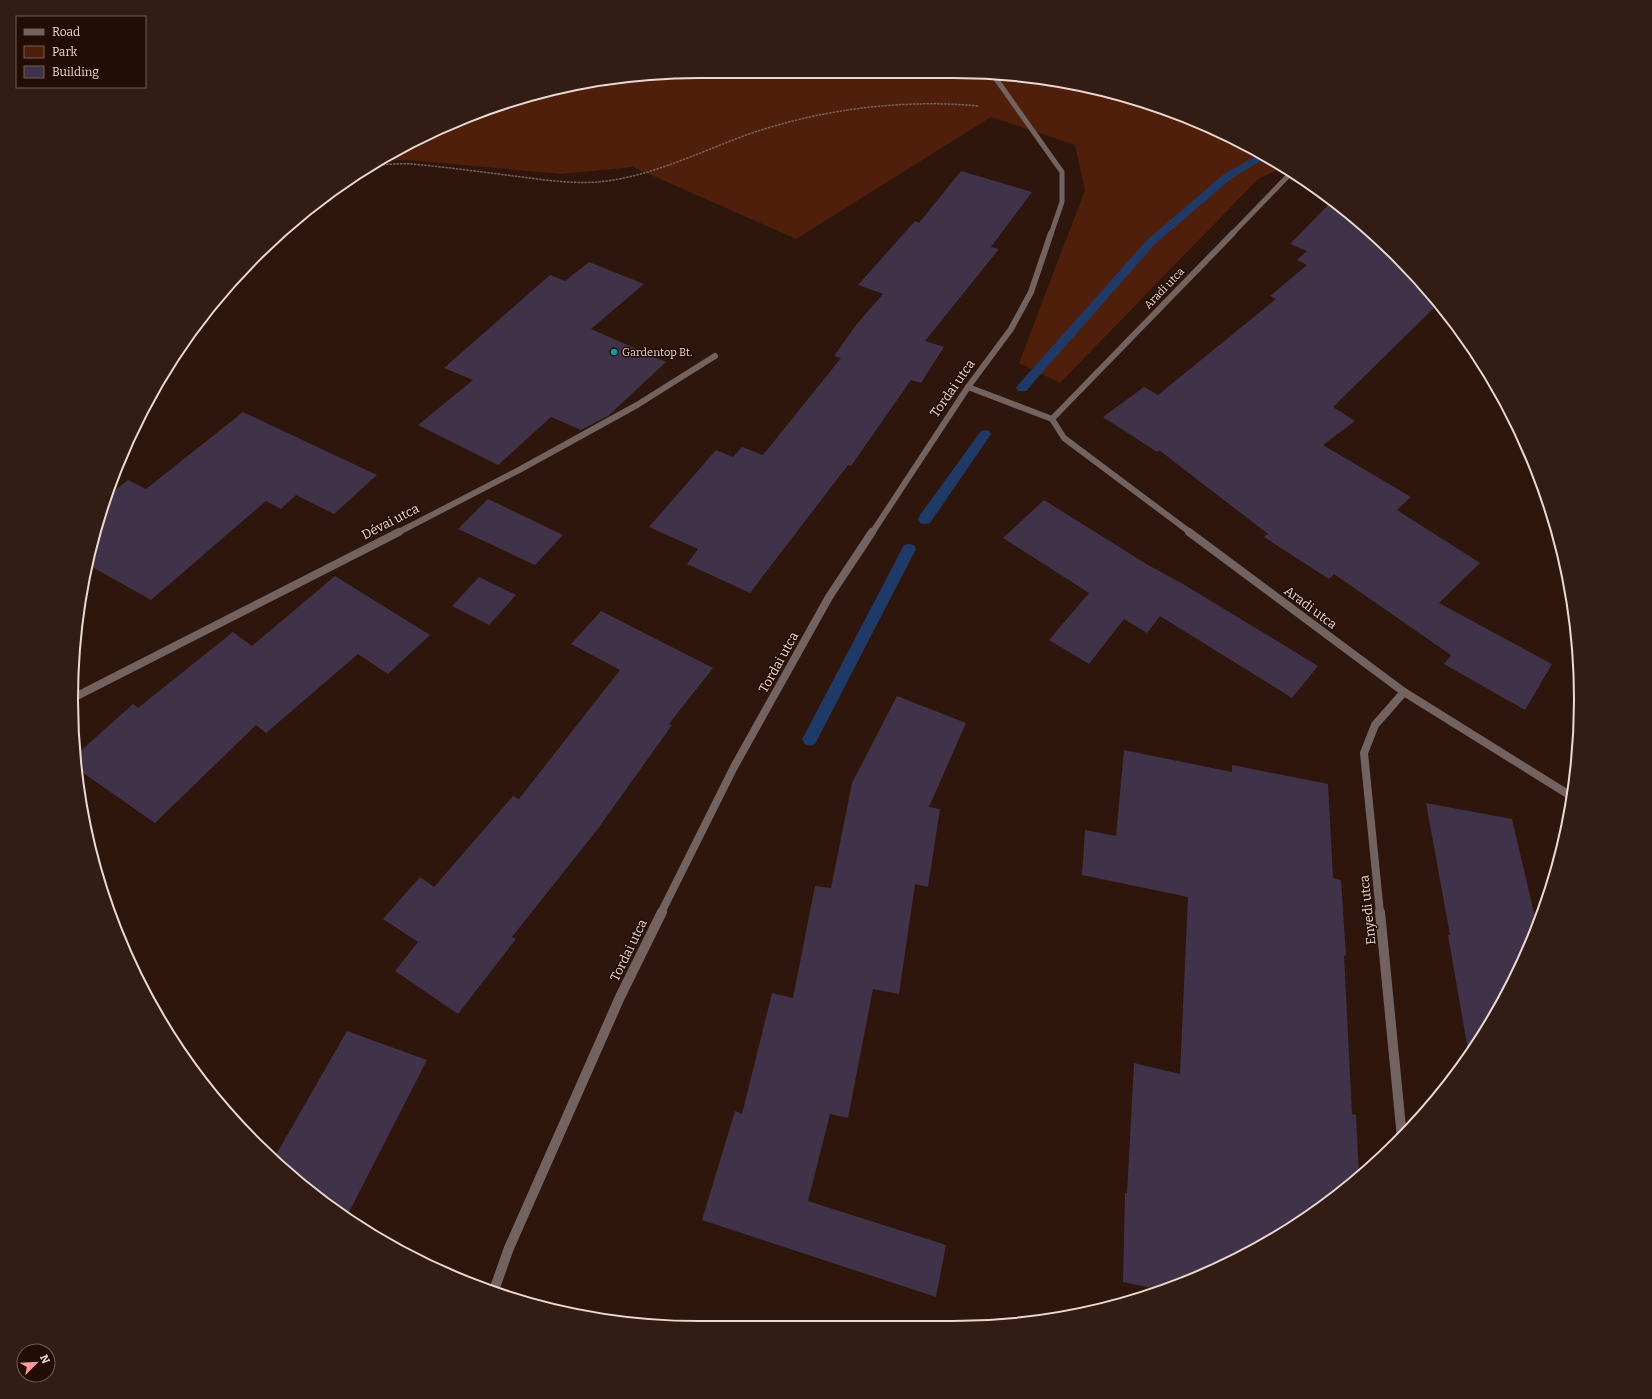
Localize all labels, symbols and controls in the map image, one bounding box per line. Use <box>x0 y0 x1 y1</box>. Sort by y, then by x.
legend <box>16 16 146 88</box>
text: Road <box>52 25 80 39</box>
text: Park <box>52 45 78 59</box>
text: Building <box>52 65 99 79</box>
street label: Aradi utca <box>1142 265 1187 312</box>
place label: Gardentop Bt. <box>622 346 692 359</box>
marker: Gardentop Bt. <box>609 347 619 357</box>
street label: Tordai utca <box>927 356 978 420</box>
street label: Dévai utca <box>359 501 421 542</box>
street label: Aradi utca <box>1282 583 1340 632</box>
street label: Tordai utca <box>756 629 801 695</box>
street label: Enyedi utca <box>1356 874 1379 945</box>
street label: Tordai utca <box>607 917 650 984</box>
north arrow <box>16 1343 56 1383</box>
text: N <box>37 1353 53 1366</box>

